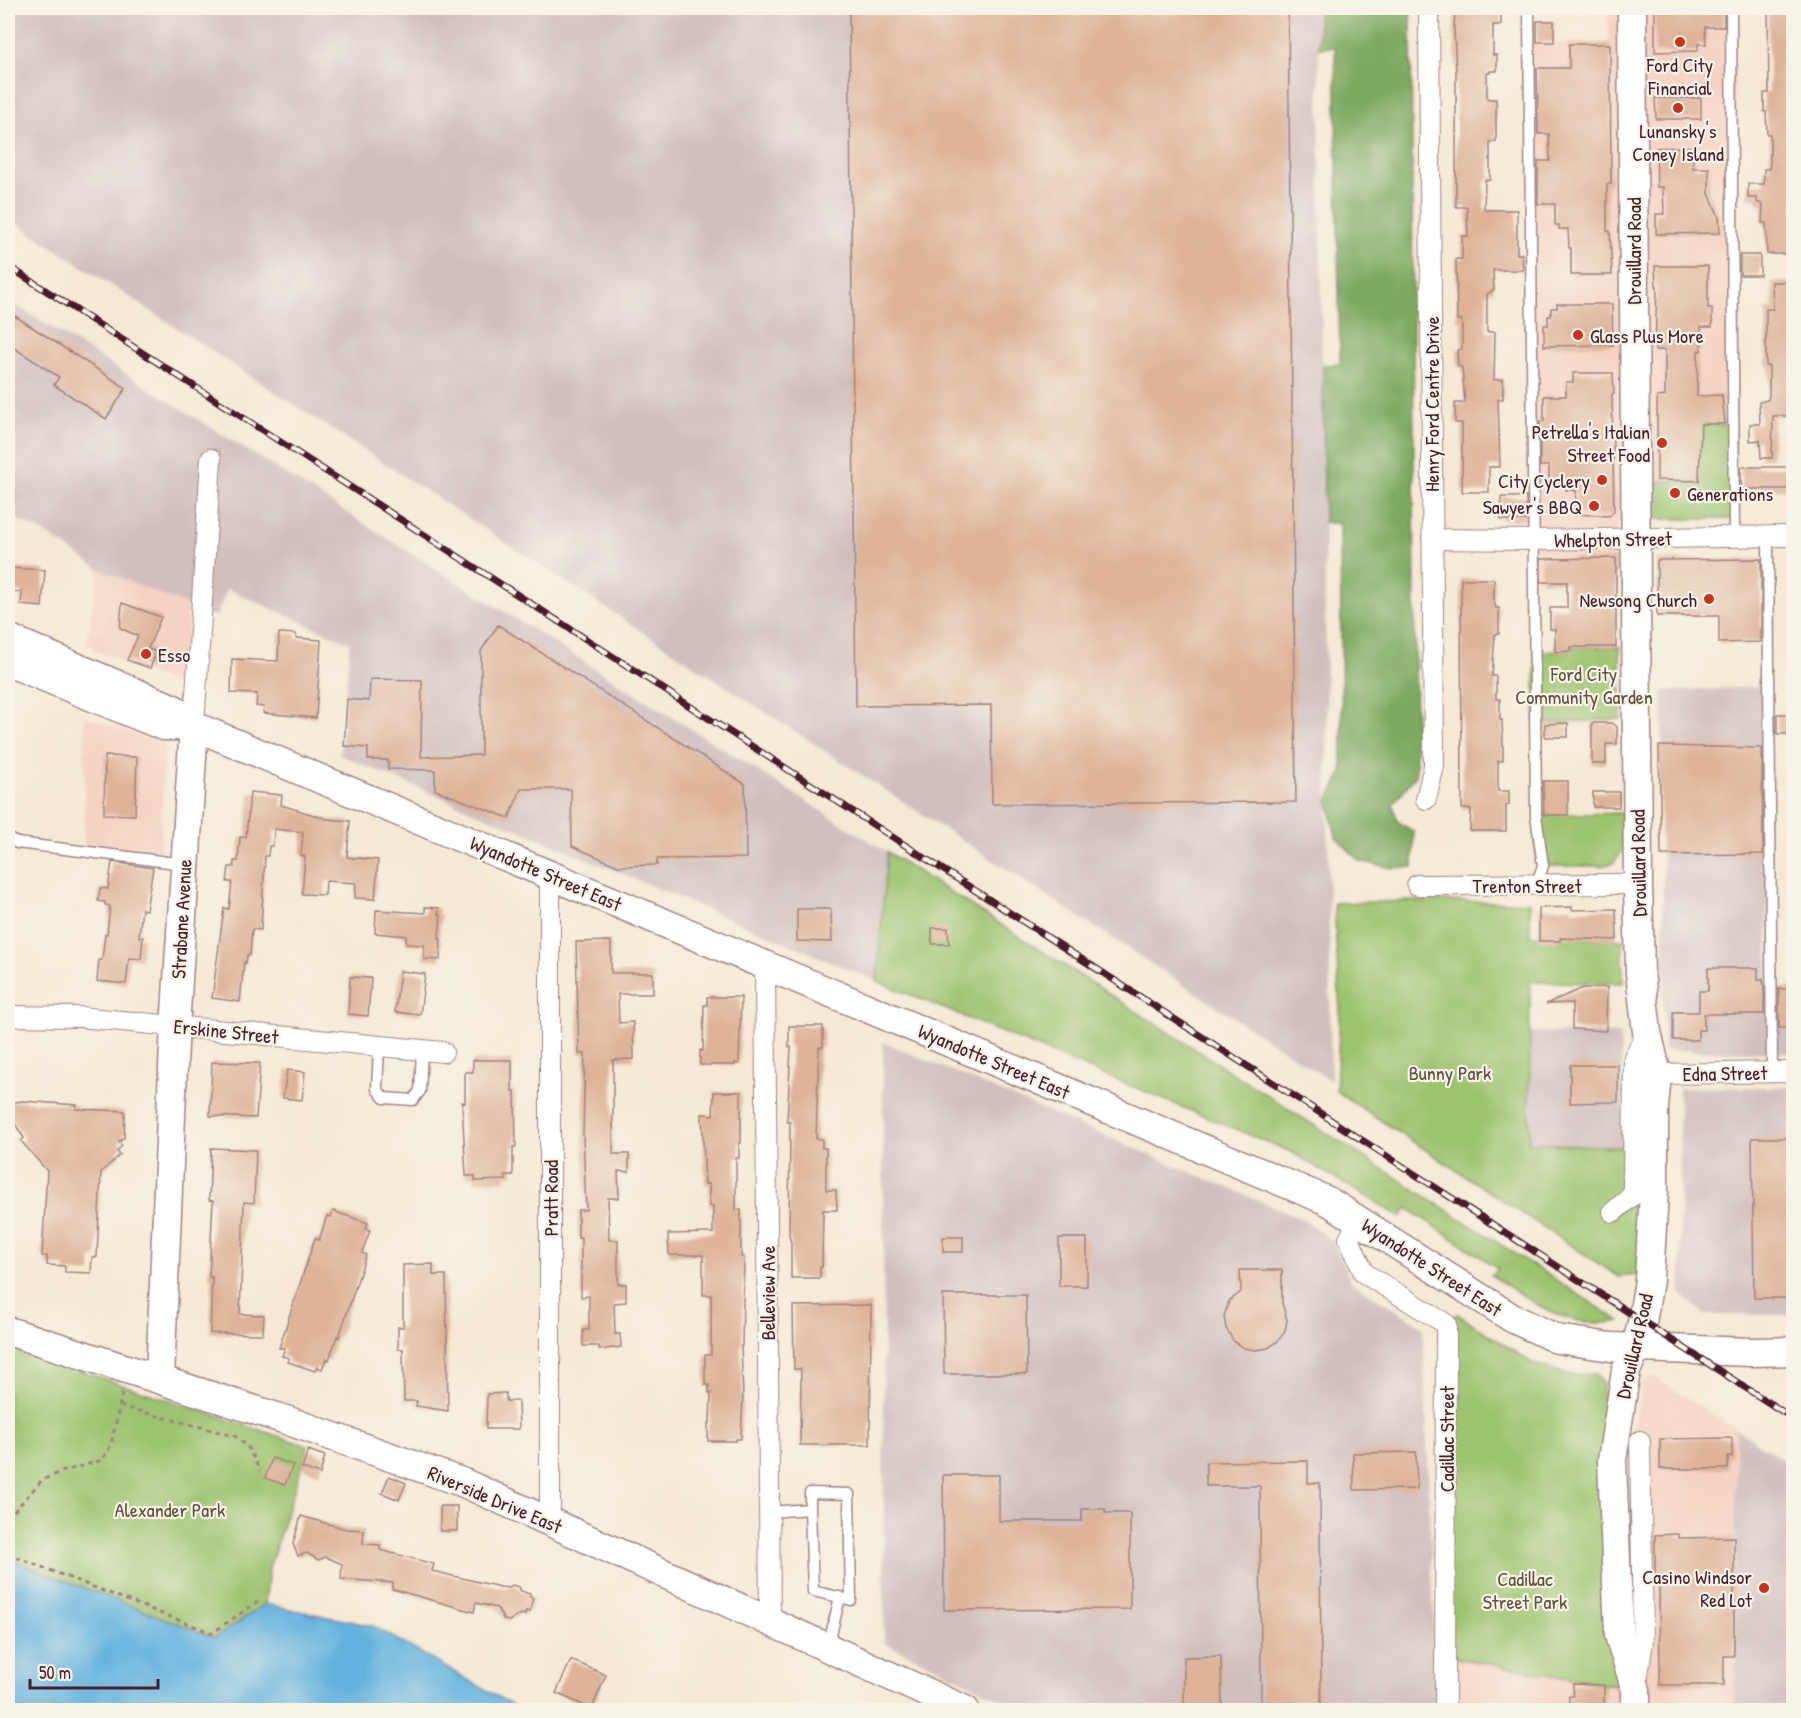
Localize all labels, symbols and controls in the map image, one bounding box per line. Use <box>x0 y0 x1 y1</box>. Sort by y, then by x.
marker: Ford City Financial <box>1673 35 1687 49</box>
place label: Ford City Financial <box>1646 51 1713 101</box>
marker: Lunansky's Coney Island <box>1671 101 1685 115</box>
place label: Lunansky's Coney Island <box>1632 117 1724 167</box>
street label: Drouillard Road <box>1620 197 1647 305</box>
street label: Henry Ford Centre Drive <box>1418 316 1445 492</box>
place label: Glass Plus More <box>1590 322 1704 349</box>
marker: Glass Plus More <box>1571 328 1585 342</box>
place label: Petrella's Italian Street Food <box>1532 418 1650 468</box>
marker: Petrella's Italian Street Food <box>1655 436 1669 450</box>
place label: City Cyclery <box>1498 467 1590 494</box>
marker: City Cyclery <box>1595 473 1609 487</box>
place label: Generations <box>1687 480 1774 507</box>
marker: Generations <box>1668 486 1682 500</box>
place label: Sawyer's BBQ <box>1483 493 1582 520</box>
marker: Sawyer's BBQ <box>1587 499 1601 513</box>
street label: Whelpton Street <box>1554 524 1673 554</box>
place label: Newsong Church <box>1580 586 1697 613</box>
marker: Newsong Church <box>1702 592 1716 606</box>
place label: Esso <box>158 641 190 668</box>
marker: Esso <box>139 647 153 661</box>
park label: Ford City Community Garden <box>1515 660 1653 710</box>
street label: Drouillard Road <box>1624 809 1652 917</box>
street label: Wyandotte Street East <box>466 829 627 918</box>
street label: Strabane Avenue <box>164 858 198 980</box>
street label: Trenton Street <box>1472 872 1583 899</box>
street label: Erskine Street <box>172 1012 281 1050</box>
street label: Wyandotte Street East <box>914 1017 1075 1106</box>
park label: Bunny Park <box>1409 1059 1491 1086</box>
street label: Edna Street <box>1682 1059 1769 1087</box>
street label: Pratt Road <box>537 1160 564 1236</box>
street label: Wyandotte Street East <box>1357 1211 1508 1323</box>
street label: Belleview Ave <box>754 1246 781 1340</box>
street label: Drouillard Road <box>1609 1291 1659 1401</box>
street label: Cadillac Street <box>1433 1385 1460 1492</box>
street label: Riverside Drive East <box>424 1459 567 1540</box>
park label: Alexander Park <box>115 1496 225 1523</box>
place label: Casino Windsor Red Lot <box>1642 1563 1753 1613</box>
park label: Cadillac Street Park <box>1483 1565 1567 1615</box>
marker: Casino Windsor Red Lot <box>1757 1581 1771 1595</box>
scale bar <box>30 1652 158 1690</box>
text: 50 m <box>39 1660 71 1685</box>

